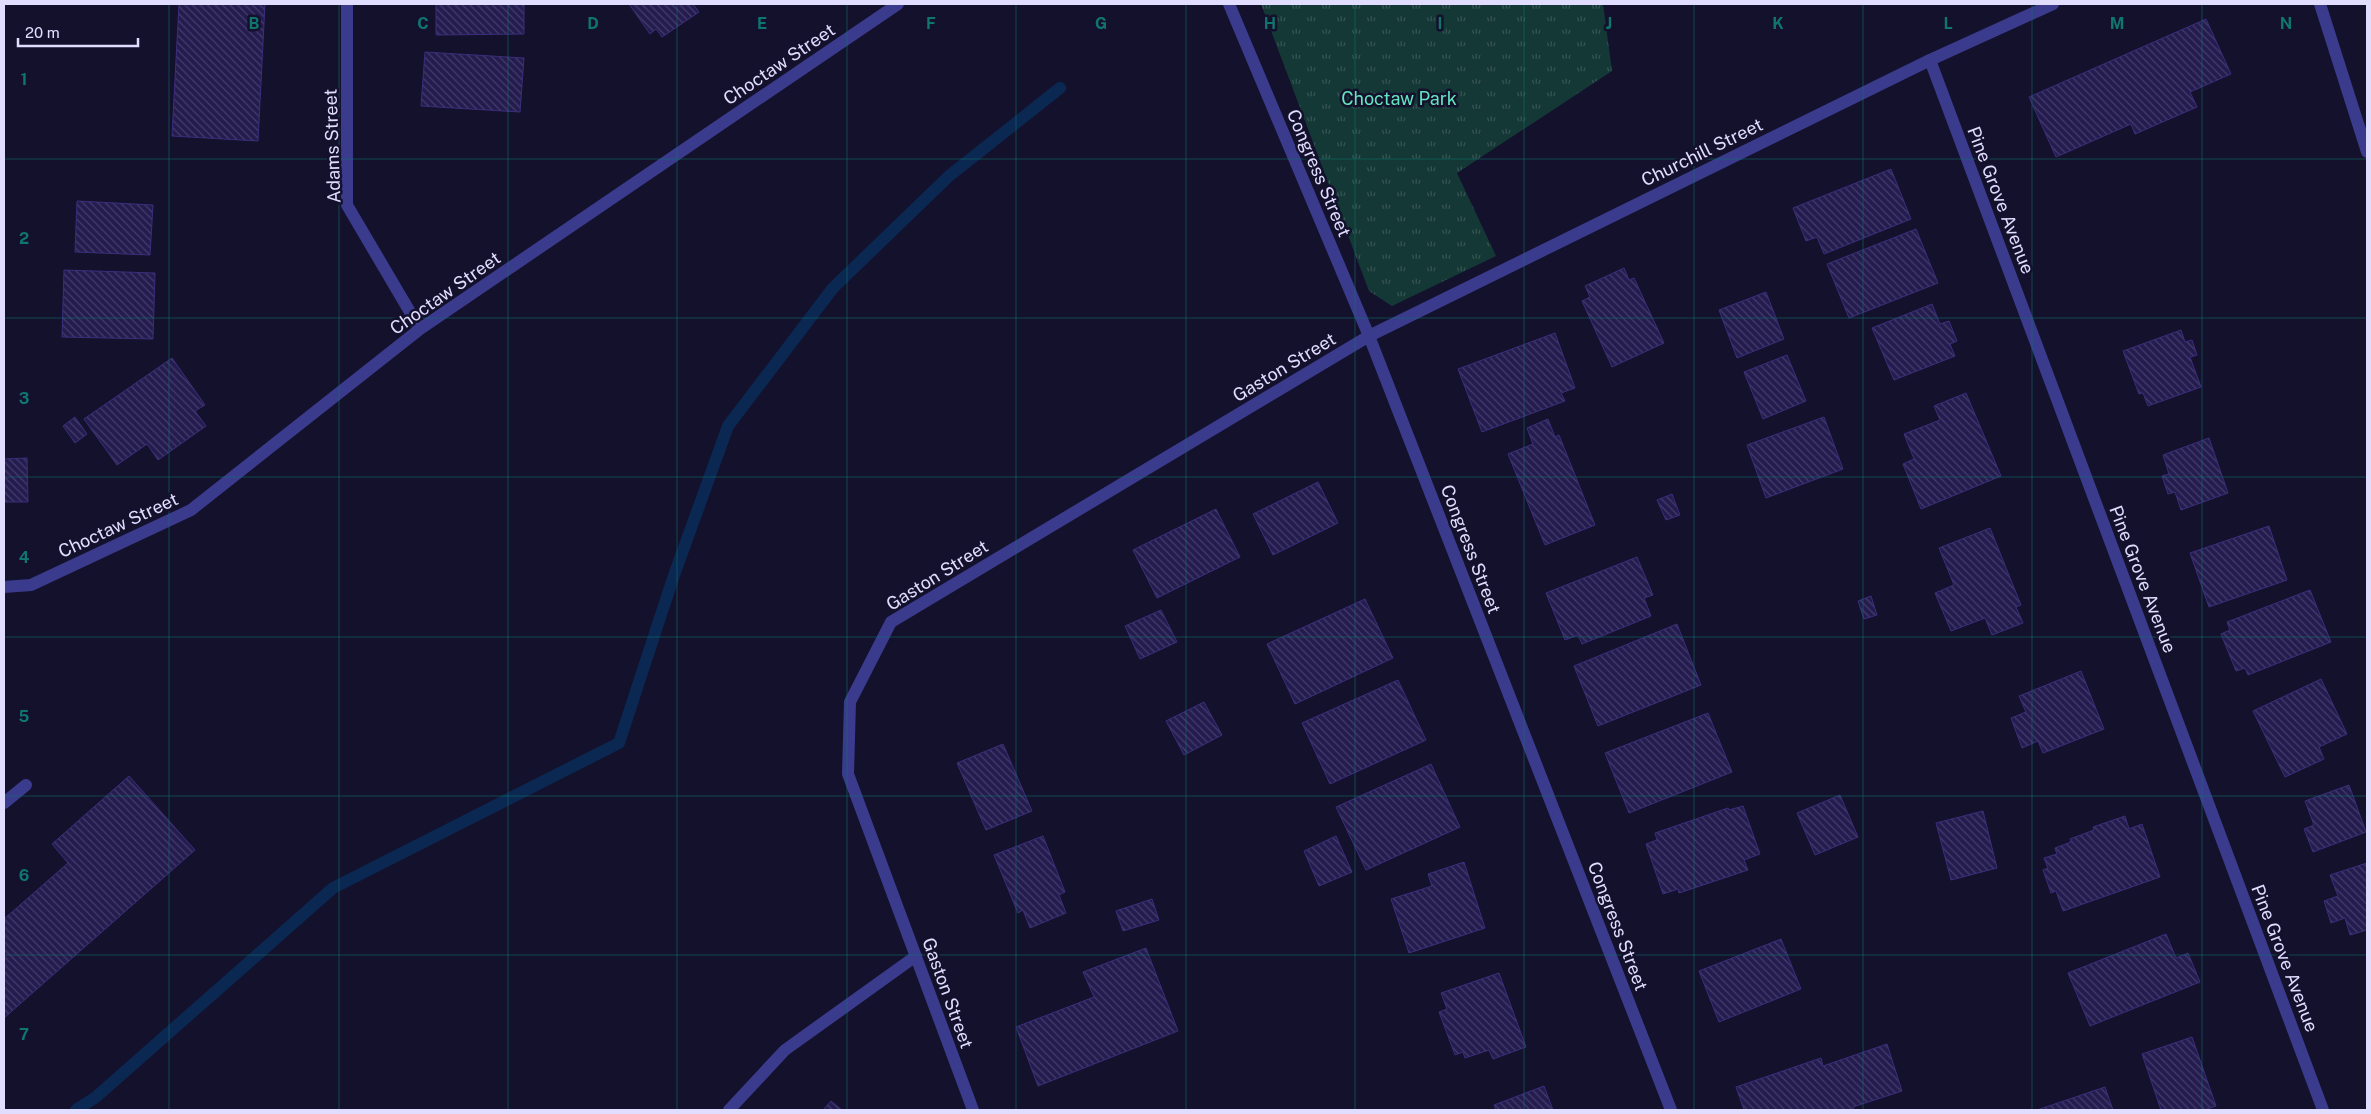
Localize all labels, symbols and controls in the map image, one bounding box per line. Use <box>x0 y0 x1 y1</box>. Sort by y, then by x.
text: B <box>249 14 260 33</box>
text: C <box>417 14 429 33</box>
text: D <box>587 14 599 33</box>
text: E <box>757 14 767 33</box>
text: F <box>926 14 936 33</box>
text: G <box>1095 14 1107 33</box>
text: H <box>1264 14 1276 33</box>
text: I <box>1438 14 1442 33</box>
text: J <box>1606 14 1612 33</box>
text: K <box>1772 14 1784 33</box>
text: L <box>1943 14 1953 33</box>
text: M <box>2110 14 2124 33</box>
text: N <box>2280 14 2292 33</box>
scale bar <box>18 15 138 47</box>
street label: Choctaw Street <box>719 19 839 109</box>
text: 20 m <box>25 24 60 41</box>
text: 1 <box>21 70 27 89</box>
street label: Adams Street <box>320 88 344 204</box>
park label: Choctaw Park <box>1341 88 1457 109</box>
street label: Congress Street <box>1283 106 1355 240</box>
street label: Churchill Street <box>1638 114 1766 190</box>
street label: Pine Grove Avenue <box>1963 123 2039 277</box>
text: 2 <box>19 229 29 248</box>
street label: Choctaw Street <box>386 247 504 339</box>
street label: Gaston Street <box>1229 328 1339 406</box>
text: 3 <box>19 389 29 408</box>
street label: Congress Street <box>1437 482 1505 616</box>
street label: Choctaw Street <box>55 488 181 562</box>
street label: Pine Grove Avenue <box>2105 502 2181 656</box>
street label: Gaston Street <box>882 535 992 615</box>
text: 4 <box>19 548 30 567</box>
text: 5 <box>19 707 30 726</box>
street label: Congress Street <box>1584 859 1652 993</box>
text: 6 <box>19 866 29 885</box>
street label: Pine Grove Avenue <box>2247 881 2323 1035</box>
street label: Gaston Street <box>918 935 978 1051</box>
text: 7 <box>19 1025 29 1044</box>

